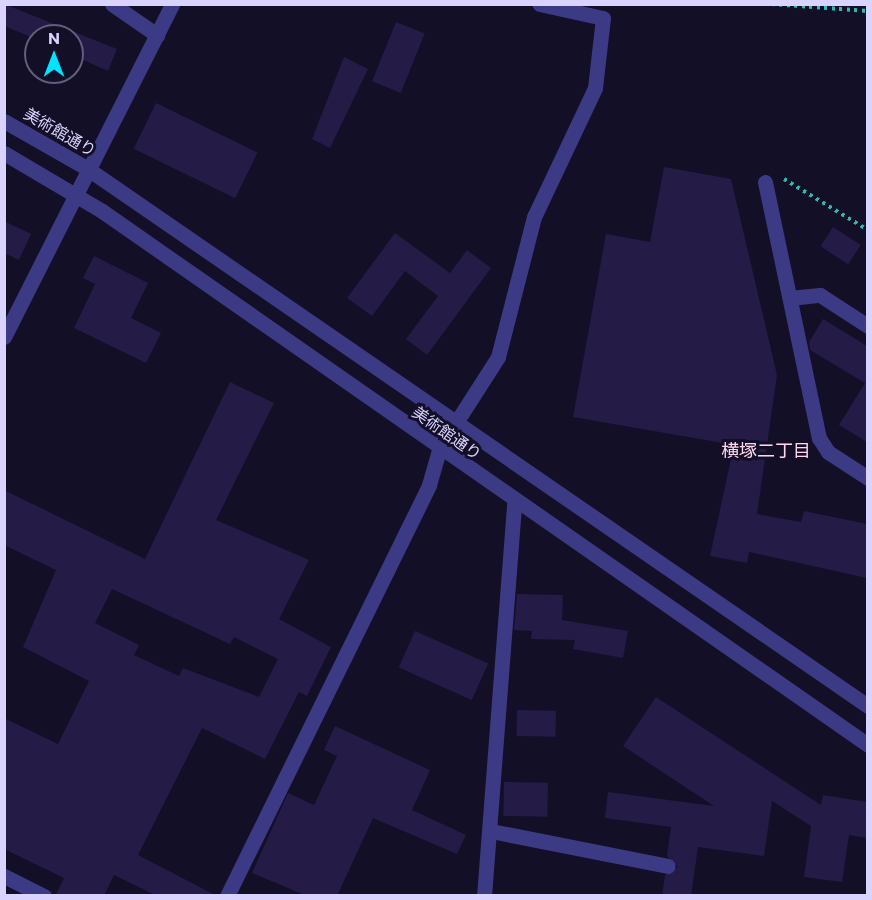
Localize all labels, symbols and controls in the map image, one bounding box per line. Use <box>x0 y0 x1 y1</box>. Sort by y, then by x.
north arrow <box>24 24 84 84</box>
text: N <box>48 28 60 47</box>
street label: 美術館通り <box>21 104 99 160</box>
street label: 美術館通り <box>409 402 485 464</box>
district label: 横塚二丁目 <box>721 439 811 461</box>

